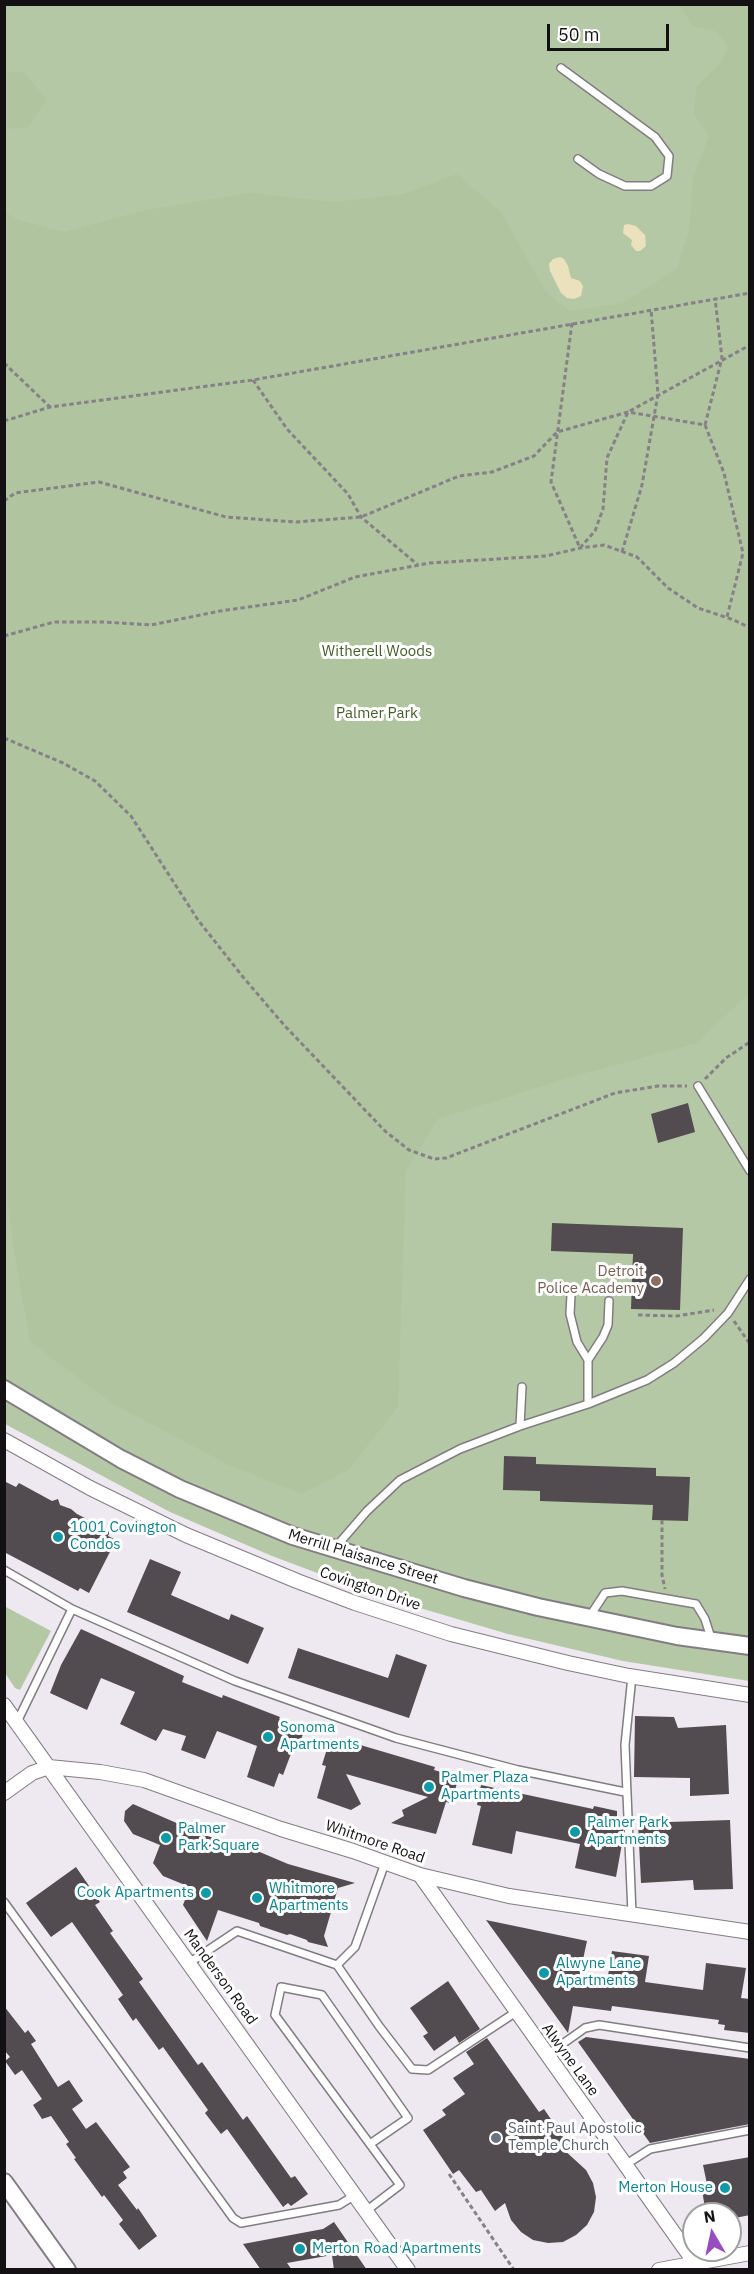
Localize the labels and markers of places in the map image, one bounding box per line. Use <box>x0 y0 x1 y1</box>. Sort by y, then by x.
place label: Detroit Police Academy <box>537 1263 644 1298</box>
marker: Detroit Police Academy <box>649 1274 663 1288</box>
place label: 1001 Covington Condos <box>70 1519 177 1554</box>
marker: 1001 Covington Condos <box>51 1530 65 1544</box>
place label: Sonoma Apartments <box>280 1719 360 1754</box>
marker: Sonoma Apartments <box>261 1730 275 1744</box>
place label: Palmer Plaza Apartments <box>441 1769 529 1804</box>
marker: Palmer Plaza Apartments <box>422 1780 436 1794</box>
place label: Palmer Park Apartments <box>587 1814 669 1849</box>
place label: Palmer Park Square <box>178 1820 260 1855</box>
marker: Palmer Park Apartments <box>568 1825 582 1839</box>
marker: Palmer Park Square <box>159 1831 173 1845</box>
place label: Whitmore Apartments <box>269 1880 349 1915</box>
place label: Cook Apartments <box>77 1884 194 1902</box>
marker: Cook Apartments <box>199 1886 213 1900</box>
marker: Whitmore Apartments <box>250 1891 264 1905</box>
place label: Alwyne Lane Apartments <box>556 1955 641 1990</box>
marker: Alwyne Lane Apartments <box>537 1966 551 1980</box>
place label: Saint Paul Apostolic Temple Church <box>508 2120 642 2155</box>
marker: Saint Paul Apostolic Temple Church <box>489 2131 503 2145</box>
place label: Merton House <box>618 2179 713 2197</box>
marker: Merton House <box>718 2181 732 2195</box>
place label: Merton Road Apartments <box>312 2240 481 2258</box>
marker: Merton Road Apartments <box>293 2242 307 2256</box>

